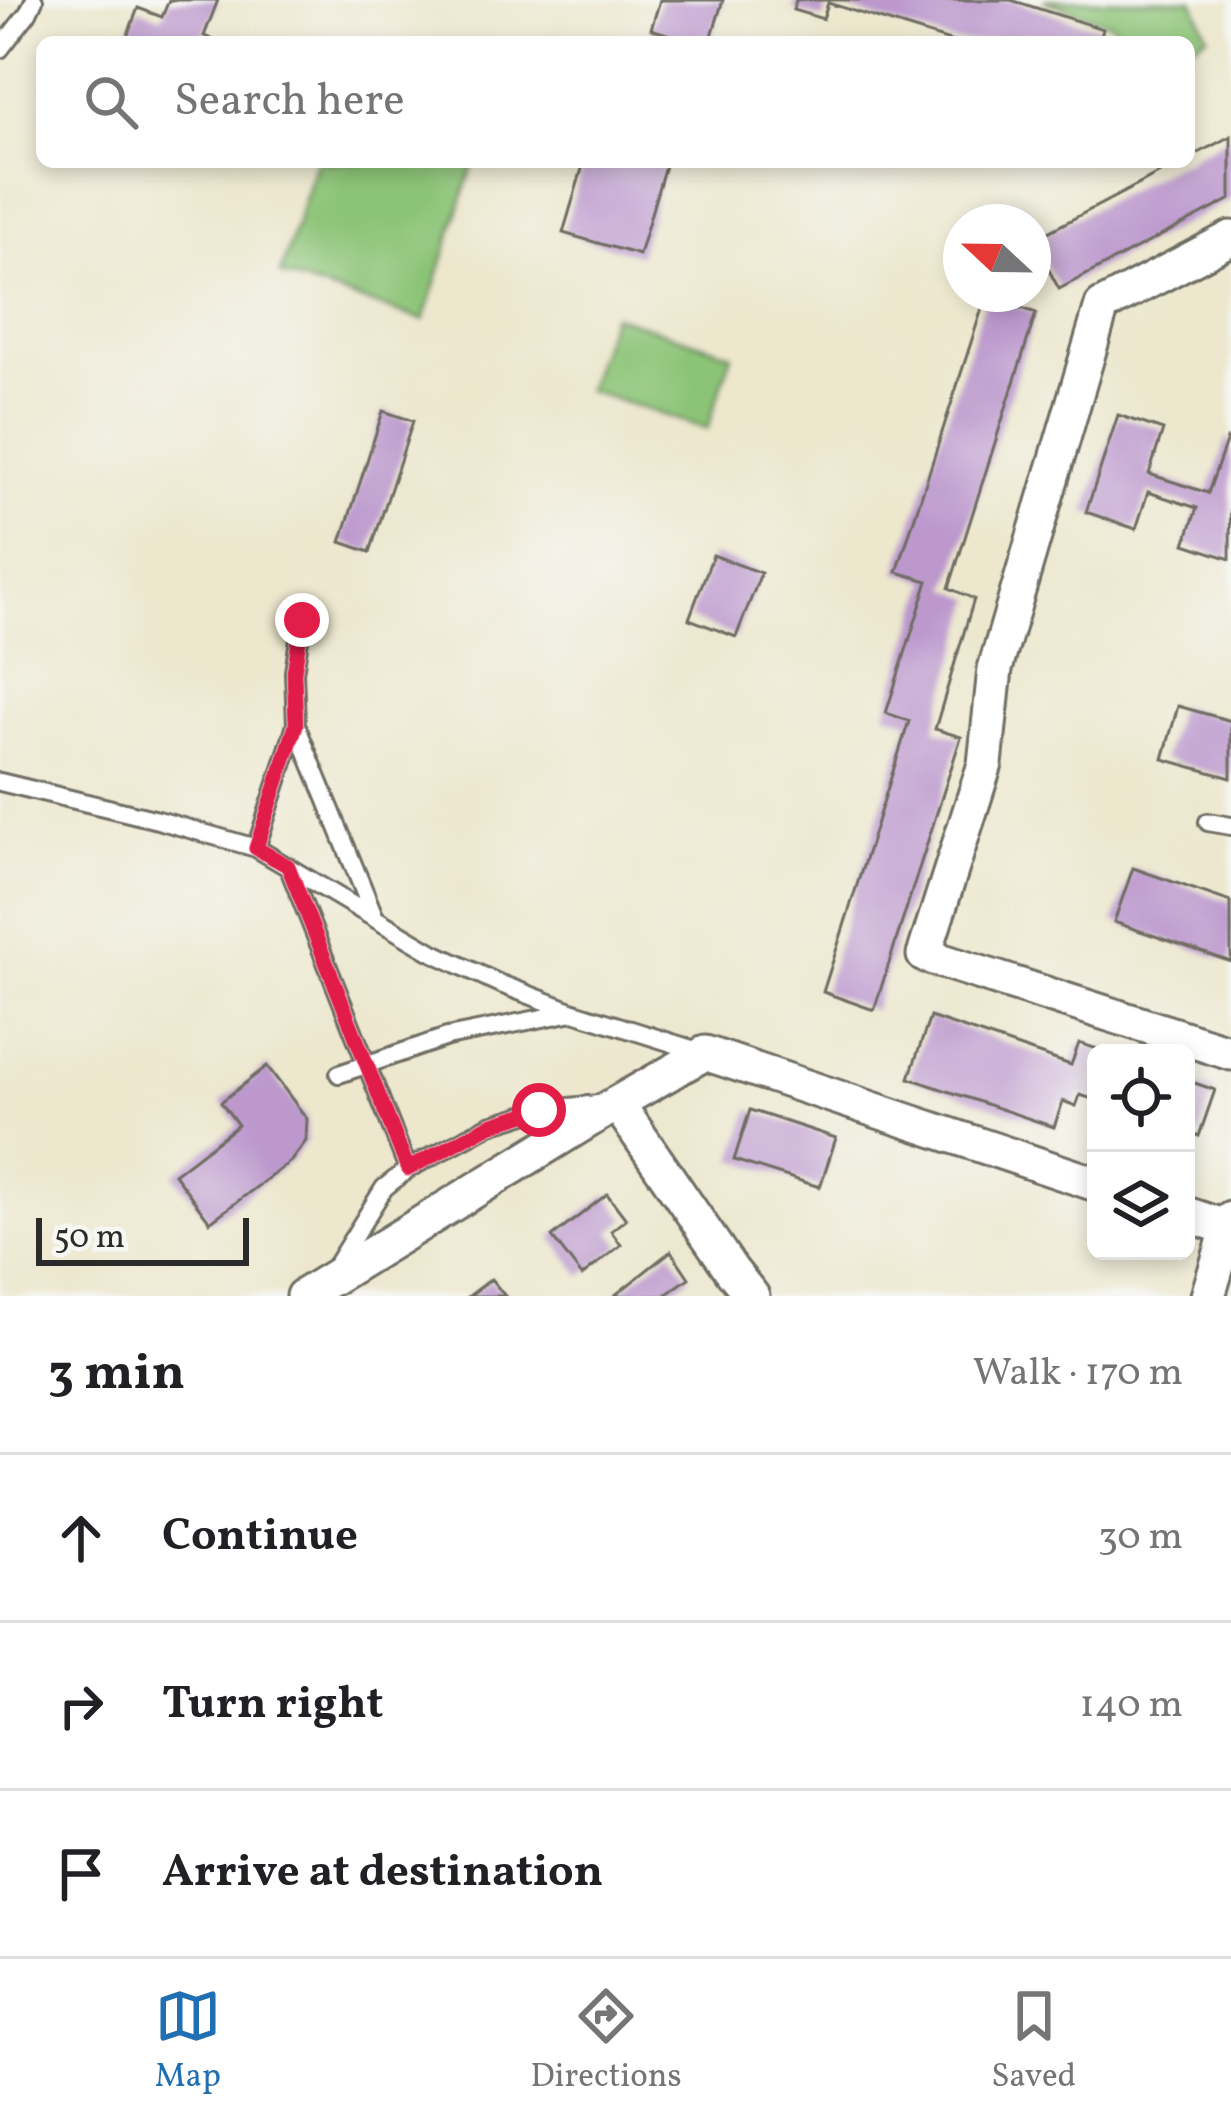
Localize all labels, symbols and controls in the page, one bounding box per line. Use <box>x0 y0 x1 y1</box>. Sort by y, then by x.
search box <box>36 36 1195 168</box>
icon: search <box>78 69 144 135</box>
text: Search here <box>174 71 405 134</box>
north arrow <box>943 204 1051 312</box>
route end <box>275 593 329 647</box>
map controls <box>1087 1044 1195 1260</box>
button: locate <box>1087 1044 1195 1152</box>
route start <box>512 1083 566 1137</box>
button: layers <box>1087 1152 1195 1260</box>
scale bar <box>36 1212 249 1265</box>
text: 50 m <box>54 1216 125 1262</box>
text: 3 min <box>48 1339 185 1410</box>
text: Walk · 170 m <box>973 1347 1183 1401</box>
icon: ahead <box>48 1505 114 1571</box>
text: Continue <box>162 1506 358 1569</box>
text: 30 m <box>1098 1511 1183 1565</box>
icon: right <box>48 1673 114 1739</box>
text: Turn right <box>162 1674 383 1737</box>
text: 140 m <box>1080 1679 1183 1733</box>
icon: arrive <box>48 1841 114 1907</box>
text: Arrive at destination <box>162 1842 603 1905</box>
tab: Map <box>155 1983 221 2101</box>
tab: Directions <box>530 1983 682 2101</box>
tab: Saved <box>991 1983 1076 2101</box>

